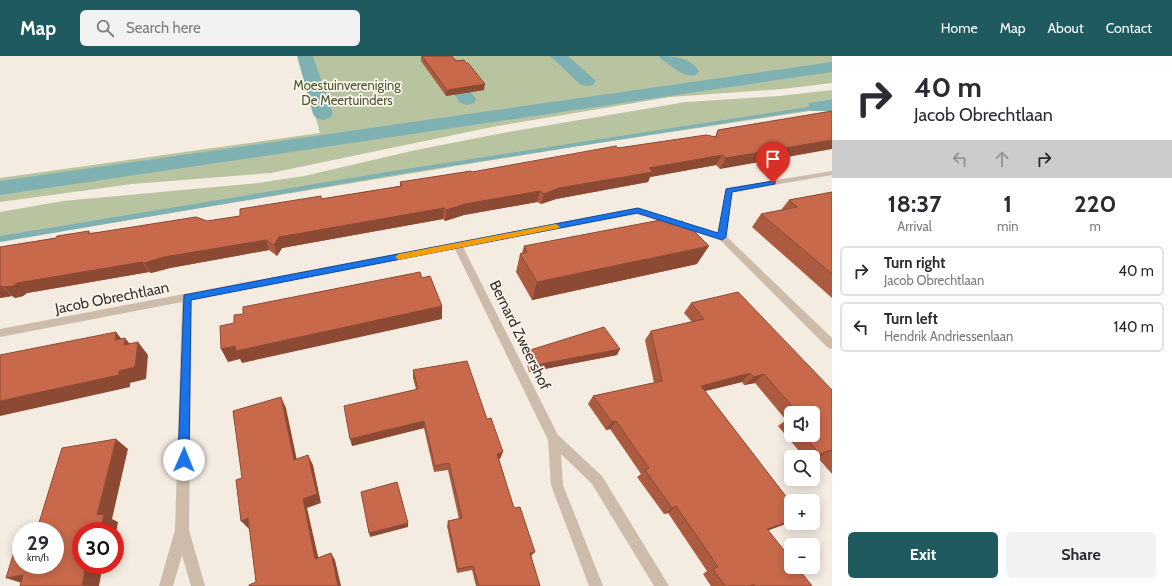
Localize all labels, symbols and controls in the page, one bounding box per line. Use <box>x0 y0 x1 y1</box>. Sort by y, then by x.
search box <box>80 10 360 46</box>
text: Map <box>20 17 56 40</box>
icon: search <box>94 17 116 39</box>
text: Search here <box>126 19 201 37</box>
text: Home <box>941 19 978 37</box>
text: Map <box>1000 19 1025 37</box>
text: About <box>1047 19 1084 37</box>
text: Contact <box>1106 19 1152 37</box>
text: 40 m <box>914 70 982 104</box>
icon: right <box>848 72 900 124</box>
park label: Moestuinvereniging De Meertuinders <box>293 77 401 108</box>
text: Jacob Obrechtlaan <box>914 104 1053 126</box>
pin <box>756 142 790 183</box>
icon: arrive <box>762 148 784 170</box>
icon: left <box>949 148 971 170</box>
icon: ahead <box>991 148 1013 170</box>
icon: right <box>1033 148 1055 170</box>
text: 18:37 <box>888 189 941 218</box>
text: 1 <box>1003 189 1012 218</box>
text: 220 <box>1074 189 1116 218</box>
text: Arrival <box>897 218 932 234</box>
text: min <box>997 218 1018 234</box>
text: m <box>1090 218 1101 234</box>
text: Turn right <box>884 254 945 272</box>
icon: right <box>850 260 872 282</box>
text: 40 m <box>1118 262 1154 280</box>
text: Jacob Obrechtlaan <box>884 272 984 288</box>
street label: Bernard Zweershof <box>486 277 554 393</box>
street label: Jacob Obrechtlaan <box>52 278 171 318</box>
text: Turn left <box>884 310 938 328</box>
icon: left <box>850 316 872 338</box>
text: 140 m <box>1113 318 1154 336</box>
text: Hendrik Andriessenlaan <box>884 328 1013 344</box>
map controls <box>784 406 820 574</box>
button: sound <box>784 406 820 442</box>
position arrow <box>163 439 205 481</box>
button: search <box>784 450 820 486</box>
button: + <box>784 494 820 530</box>
speed limit sign: 30 <box>72 522 124 574</box>
text: 29 <box>27 531 49 555</box>
button: Exit <box>848 532 998 578</box>
button: Share <box>1006 532 1156 578</box>
button: − <box>784 538 820 574</box>
text: km/h <box>27 551 49 564</box>

